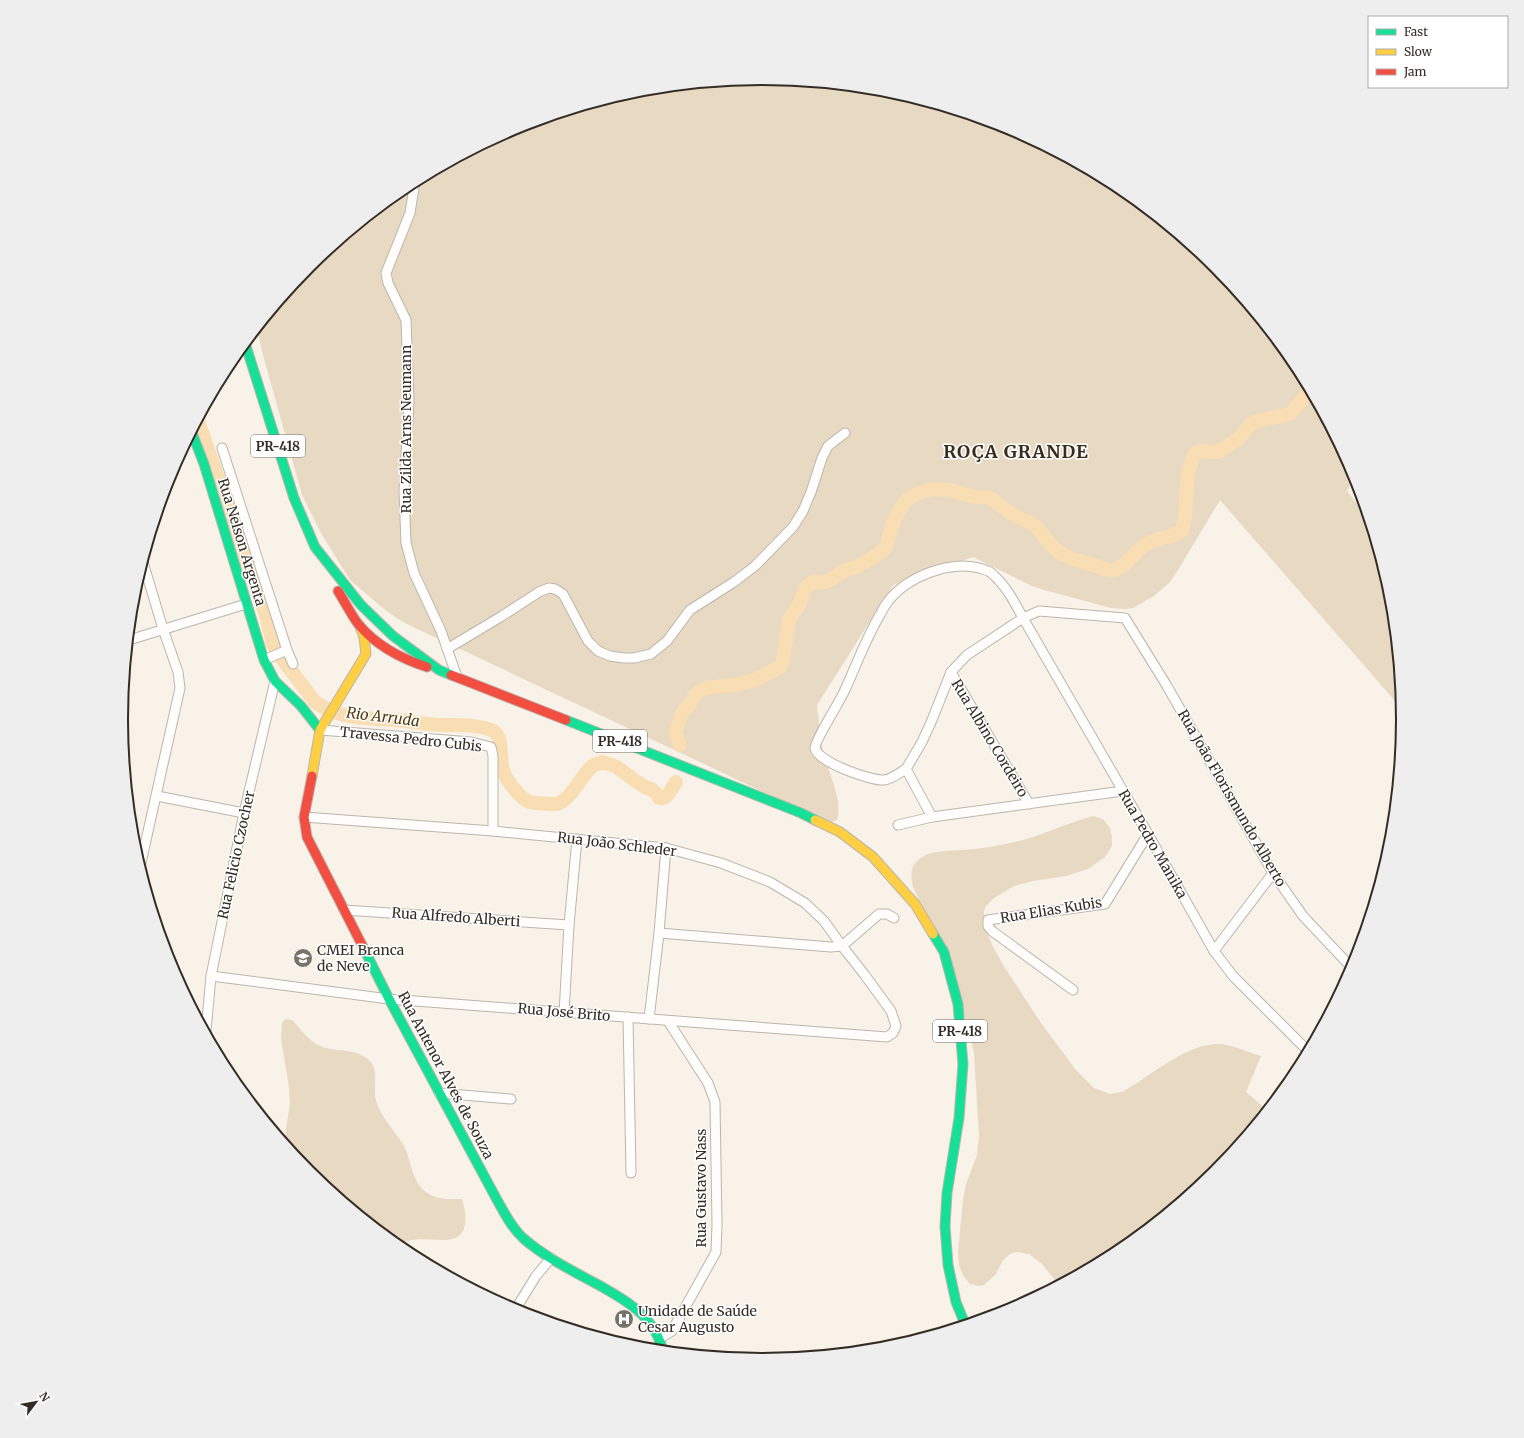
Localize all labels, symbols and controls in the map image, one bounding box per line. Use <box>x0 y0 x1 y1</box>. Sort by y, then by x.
legend <box>1368 16 1508 88</box>
text: Fast <box>1404 24 1428 39</box>
text: Slow <box>1404 44 1433 59</box>
text: Jam <box>1403 64 1427 79</box>
street label: Rua Zilda Arns Neumann <box>397 345 415 513</box>
road number: PR-418 <box>251 435 305 457</box>
district label: ROÇA GRANDE <box>943 440 1089 463</box>
street label: Rua Nelson Argenta <box>214 476 270 609</box>
street label: Rua Albino Cordeiro <box>948 676 1032 800</box>
water label: Rio Arruda <box>345 703 421 730</box>
street label: Rua João Florismundo Alberto <box>1174 706 1290 890</box>
street label: Travessa Pedro Cubis <box>339 723 483 755</box>
road number: PR-418 <box>593 730 647 752</box>
street label: Rua Pedro Manika <box>1115 786 1192 902</box>
street label: Rua Felicio Czocher <box>214 789 258 921</box>
street label: Rua João Schleder <box>556 828 678 860</box>
street label: Rua Elias Kubis <box>999 893 1103 927</box>
street label: Rua Alfredo Alberti <box>391 904 522 931</box>
place label: CMEI Branca de Neve <box>317 941 405 975</box>
school or university icon: CMEI Branca de Neve <box>292 947 314 969</box>
street label: Rua Antenor Alves de Souza <box>394 988 498 1162</box>
street label: Rua José Brito <box>517 999 611 1025</box>
road number: PR-418 <box>933 1020 987 1042</box>
street label: Rua Gustavo Nass <box>692 1128 710 1247</box>
place label: Unidade de Saúde Cesar Augusto <box>638 1302 757 1336</box>
hospital icon: Unidade de Saúde Cesar Augusto <box>613 1308 635 1330</box>
north arrow <box>16 1382 56 1422</box>
text: N <box>36 1389 53 1404</box>

